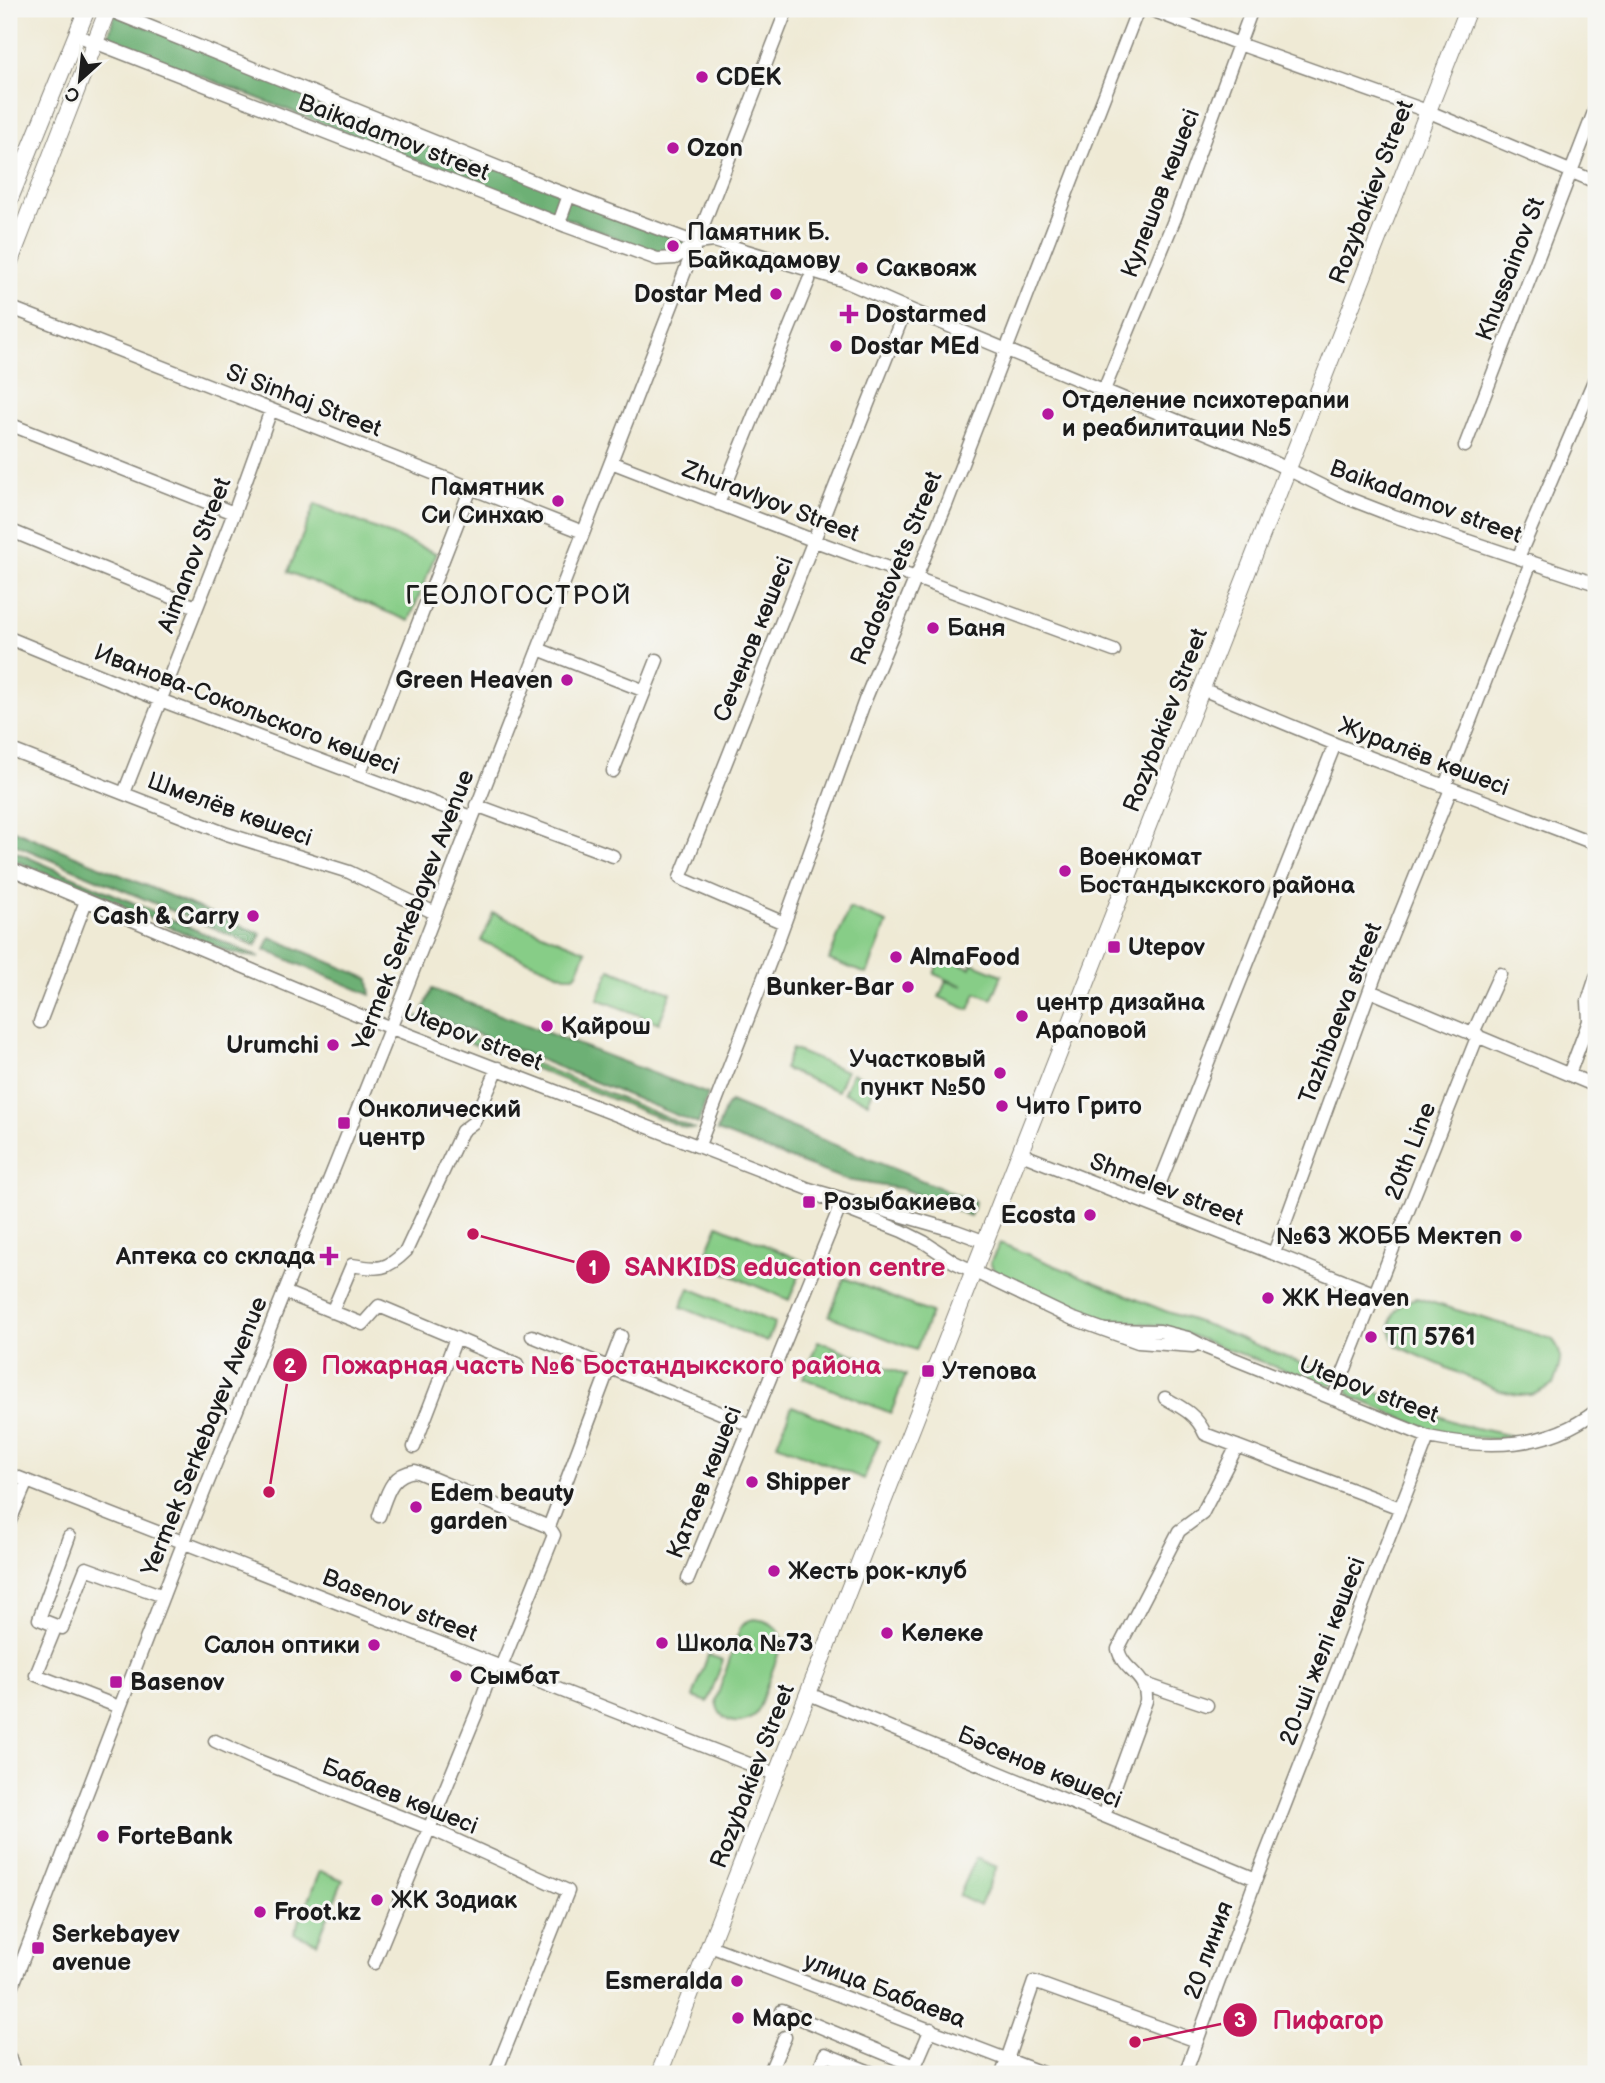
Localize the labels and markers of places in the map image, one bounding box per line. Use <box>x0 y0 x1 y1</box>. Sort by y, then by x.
place label: CDEK <box>716 63 782 92</box>
marker: CDEK <box>694 69 710 85</box>
place label: Ozon <box>687 134 743 163</box>
marker: Ozon <box>665 140 681 156</box>
place label: Памятник Б. Байкадамову <box>687 218 841 275</box>
marker: Памятник Б. Байкадамову <box>665 238 681 254</box>
place label: Саквояж <box>876 254 977 283</box>
marker: Саквояж <box>854 260 870 276</box>
place label: Dostar Med <box>634 280 762 309</box>
marker: Dostar Med <box>768 286 784 302</box>
place label: Dostarmed <box>865 300 987 329</box>
marker: Dostarmed <box>839 304 859 324</box>
place label: Dostar MEd <box>850 332 980 361</box>
marker: Dostar MEd <box>828 338 844 354</box>
place label: Отделение психотерапии и реабилитации №5 <box>1062 386 1350 443</box>
marker: Отделение психотерапии и реабилитации №5 <box>1040 406 1056 422</box>
place label: Памятник Си Синхаю <box>421 473 545 530</box>
marker: Памятник Си Синхаю <box>550 493 566 509</box>
place label: Баня <box>947 614 1006 643</box>
marker: Баня <box>925 620 941 636</box>
place label: Green Heaven <box>395 666 553 695</box>
marker: Green Heaven <box>559 672 575 688</box>
place label: Военкомат Бостандыкского района <box>1079 843 1356 900</box>
marker: Военкомат Бостандыкского района <box>1057 863 1073 879</box>
place label: Cash & Carry <box>93 902 239 931</box>
marker: Cash & Carry <box>245 908 261 924</box>
place label: Utepov <box>1128 933 1206 962</box>
marker: Utepov <box>1106 939 1122 955</box>
place label: AlmaFood <box>909 943 1020 972</box>
marker: AlmaFood <box>888 949 904 965</box>
place label: Bunker-Bar <box>766 973 894 1002</box>
marker: Bunker-Bar <box>900 979 916 995</box>
place label: центр дизайна Араповой <box>1035 988 1206 1045</box>
marker: центр дизайна Араповой <box>1014 1008 1030 1024</box>
place label: Қайрош <box>561 1012 651 1041</box>
marker: Қайрош <box>539 1018 555 1034</box>
place label: Urumchi <box>226 1031 319 1060</box>
marker: Urumchi <box>325 1037 341 1053</box>
place label: Участковый пункт №50 <box>850 1045 986 1102</box>
marker: Участковый пункт №50 <box>992 1065 1008 1081</box>
place label: Чито Грито <box>1016 1092 1142 1121</box>
place label: Онколический центр <box>358 1095 521 1152</box>
marker: Чито Грито <box>994 1098 1010 1114</box>
marker: Онколический центр <box>336 1115 352 1131</box>
place label: Розыбакиева <box>823 1188 977 1217</box>
marker: Розыбакиева <box>801 1194 817 1210</box>
place label: Ecosta <box>1001 1201 1076 1230</box>
marker: Ecosta <box>1082 1207 1098 1223</box>
place label: №63 ЖОББ Мектеп <box>1276 1222 1502 1251</box>
marker: №63 ЖОББ Мектеп <box>1508 1228 1524 1244</box>
place label: Аптека со склада <box>115 1242 316 1271</box>
callout: SANKIDS education centre <box>576 1244 960 1291</box>
marker: Аптека со склада <box>321 1248 337 1264</box>
place label: ЖК Heaven <box>1282 1284 1409 1313</box>
marker: ЖК Heaven <box>1260 1290 1276 1306</box>
place label: ТП 5761 <box>1385 1323 1476 1352</box>
marker: ТП 5761 <box>1363 1329 1379 1345</box>
callout: Пожарная часть №6 Бостандыкского района <box>273 1342 895 1389</box>
place label: Утепова <box>942 1357 1037 1386</box>
marker: Утепова <box>920 1363 936 1379</box>
place label: Shipper <box>766 1468 851 1497</box>
marker: Shipper <box>744 1474 760 1490</box>
place label: Edem beauty garden <box>430 1479 574 1536</box>
marker: Edem beauty garden <box>408 1499 424 1515</box>
place label: Жесть рок-клуб <box>788 1557 967 1586</box>
marker: Жесть рок-клуб <box>766 1563 782 1579</box>
place label: Келеке <box>901 1619 983 1648</box>
marker: Келеке <box>879 1625 895 1641</box>
place label: Школа №73 <box>676 1629 813 1658</box>
place label: Салон оптики <box>204 1631 360 1660</box>
marker: Школа №73 <box>654 1635 670 1651</box>
marker: Салон оптики <box>366 1637 382 1653</box>
place label: Сымбат <box>470 1662 561 1691</box>
place label: Basenov <box>130 1668 225 1697</box>
marker: Сымбат <box>448 1668 464 1684</box>
marker: Basenov <box>108 1674 124 1690</box>
place label: ForteBank <box>117 1822 233 1851</box>
marker: ForteBank <box>95 1828 111 1844</box>
place label: ЖК Зодиак <box>391 1886 518 1915</box>
marker: ЖК Зодиак <box>369 1892 385 1908</box>
place label: Froot.kz <box>274 1898 361 1927</box>
marker: Froot.kz <box>252 1904 268 1920</box>
place label: Serkebayev avenue <box>52 1920 180 1977</box>
marker: Serkebayev avenue <box>30 1940 46 1956</box>
place label: Esmeralda <box>605 1967 723 1996</box>
marker: Esmeralda <box>729 1973 745 1989</box>
callout: Пифагор <box>1223 1996 1397 2043</box>
place label: Марс <box>752 2004 813 2033</box>
marker: Марс <box>730 2010 746 2026</box>

